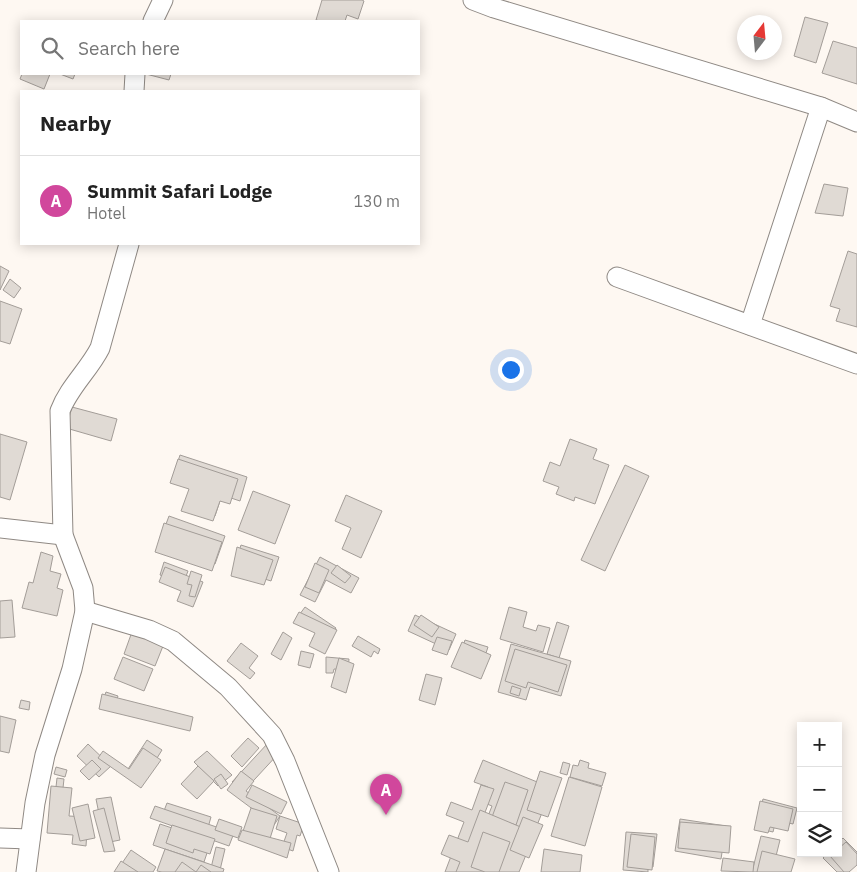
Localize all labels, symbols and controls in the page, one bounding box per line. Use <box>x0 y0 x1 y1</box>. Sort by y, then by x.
north arrow <box>737 15 782 60</box>
search box <box>20 20 420 75</box>
icon: search <box>38 34 66 62</box>
text: Search here <box>78 36 180 60</box>
text: Nearby <box>40 109 111 137</box>
text: Summit Safari Lodge <box>87 179 272 203</box>
text: A <box>51 191 61 211</box>
text: 130 m <box>353 191 400 211</box>
text: Hotel <box>87 203 126 223</box>
your location <box>498 357 524 383</box>
map controls <box>797 722 842 857</box>
button: + <box>797 722 842 767</box>
button: − <box>797 767 842 812</box>
pin: A <box>370 774 402 815</box>
button: layers <box>797 812 842 857</box>

